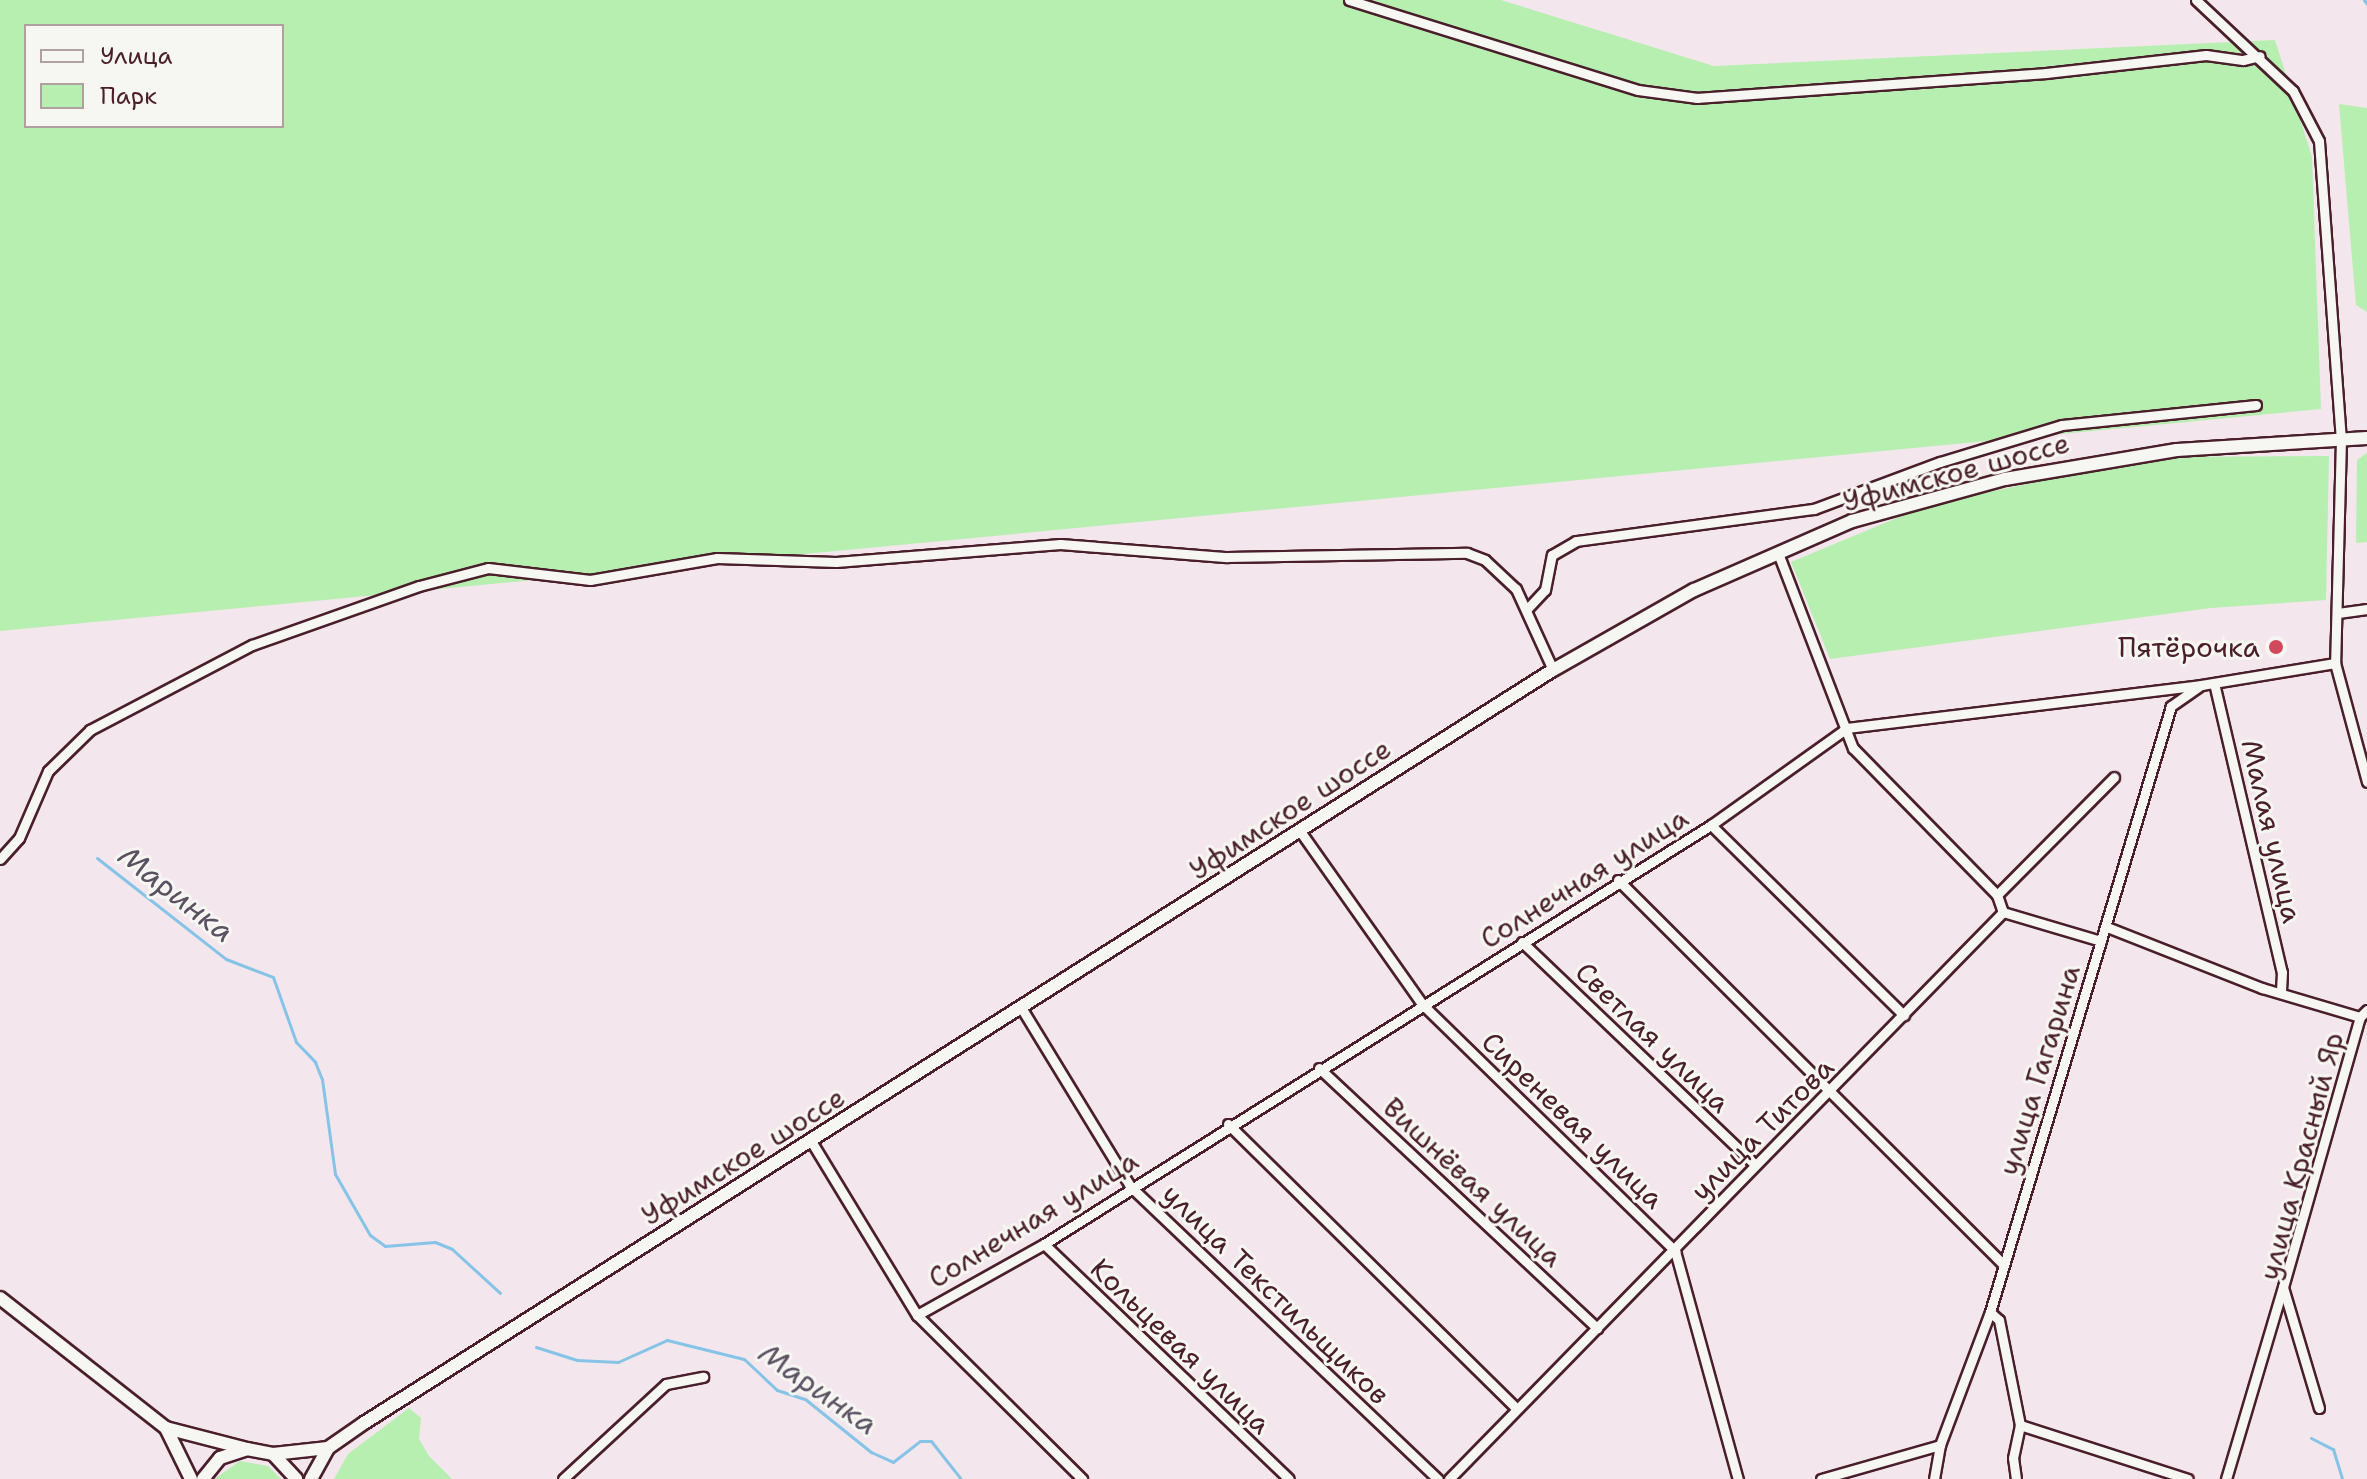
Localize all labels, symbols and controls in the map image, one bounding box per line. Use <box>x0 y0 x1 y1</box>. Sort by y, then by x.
legend <box>24 24 284 128</box>
text: Улица <box>100 40 173 72</box>
text: Парк <box>100 80 157 112</box>
street label: Уфимское шоссе <box>1839 426 2073 518</box>
place label: Пятёрочка <box>2118 630 2260 664</box>
marker: Пятёрочка <box>2267 638 2285 656</box>
street label: Уфимское шоссе <box>1183 731 1397 887</box>
street label: Малая улица <box>2235 736 2309 926</box>
street label: Солнечная улица <box>1474 801 1694 955</box>
water label: Маринка <box>111 838 241 950</box>
street label: Светлая улица <box>1569 955 1737 1119</box>
street label: улица Гагарина <box>1991 961 2087 1179</box>
street label: Сиреневая улица <box>1475 1025 1671 1215</box>
street label: улица Красный Яр <box>2252 1028 2350 1284</box>
street label: улица Титова <box>1684 1051 1840 1207</box>
street label: Уфимское шоссе <box>635 1080 851 1232</box>
street label: Вишнёвая улица <box>1376 1090 1570 1274</box>
street label: Солнечная улица <box>922 1143 1144 1295</box>
street label: улица Текстильщиков <box>1156 1177 1396 1411</box>
street label: Кольцевая улица <box>1084 1251 1278 1441</box>
water label: Маринка <box>752 1335 884 1443</box>

